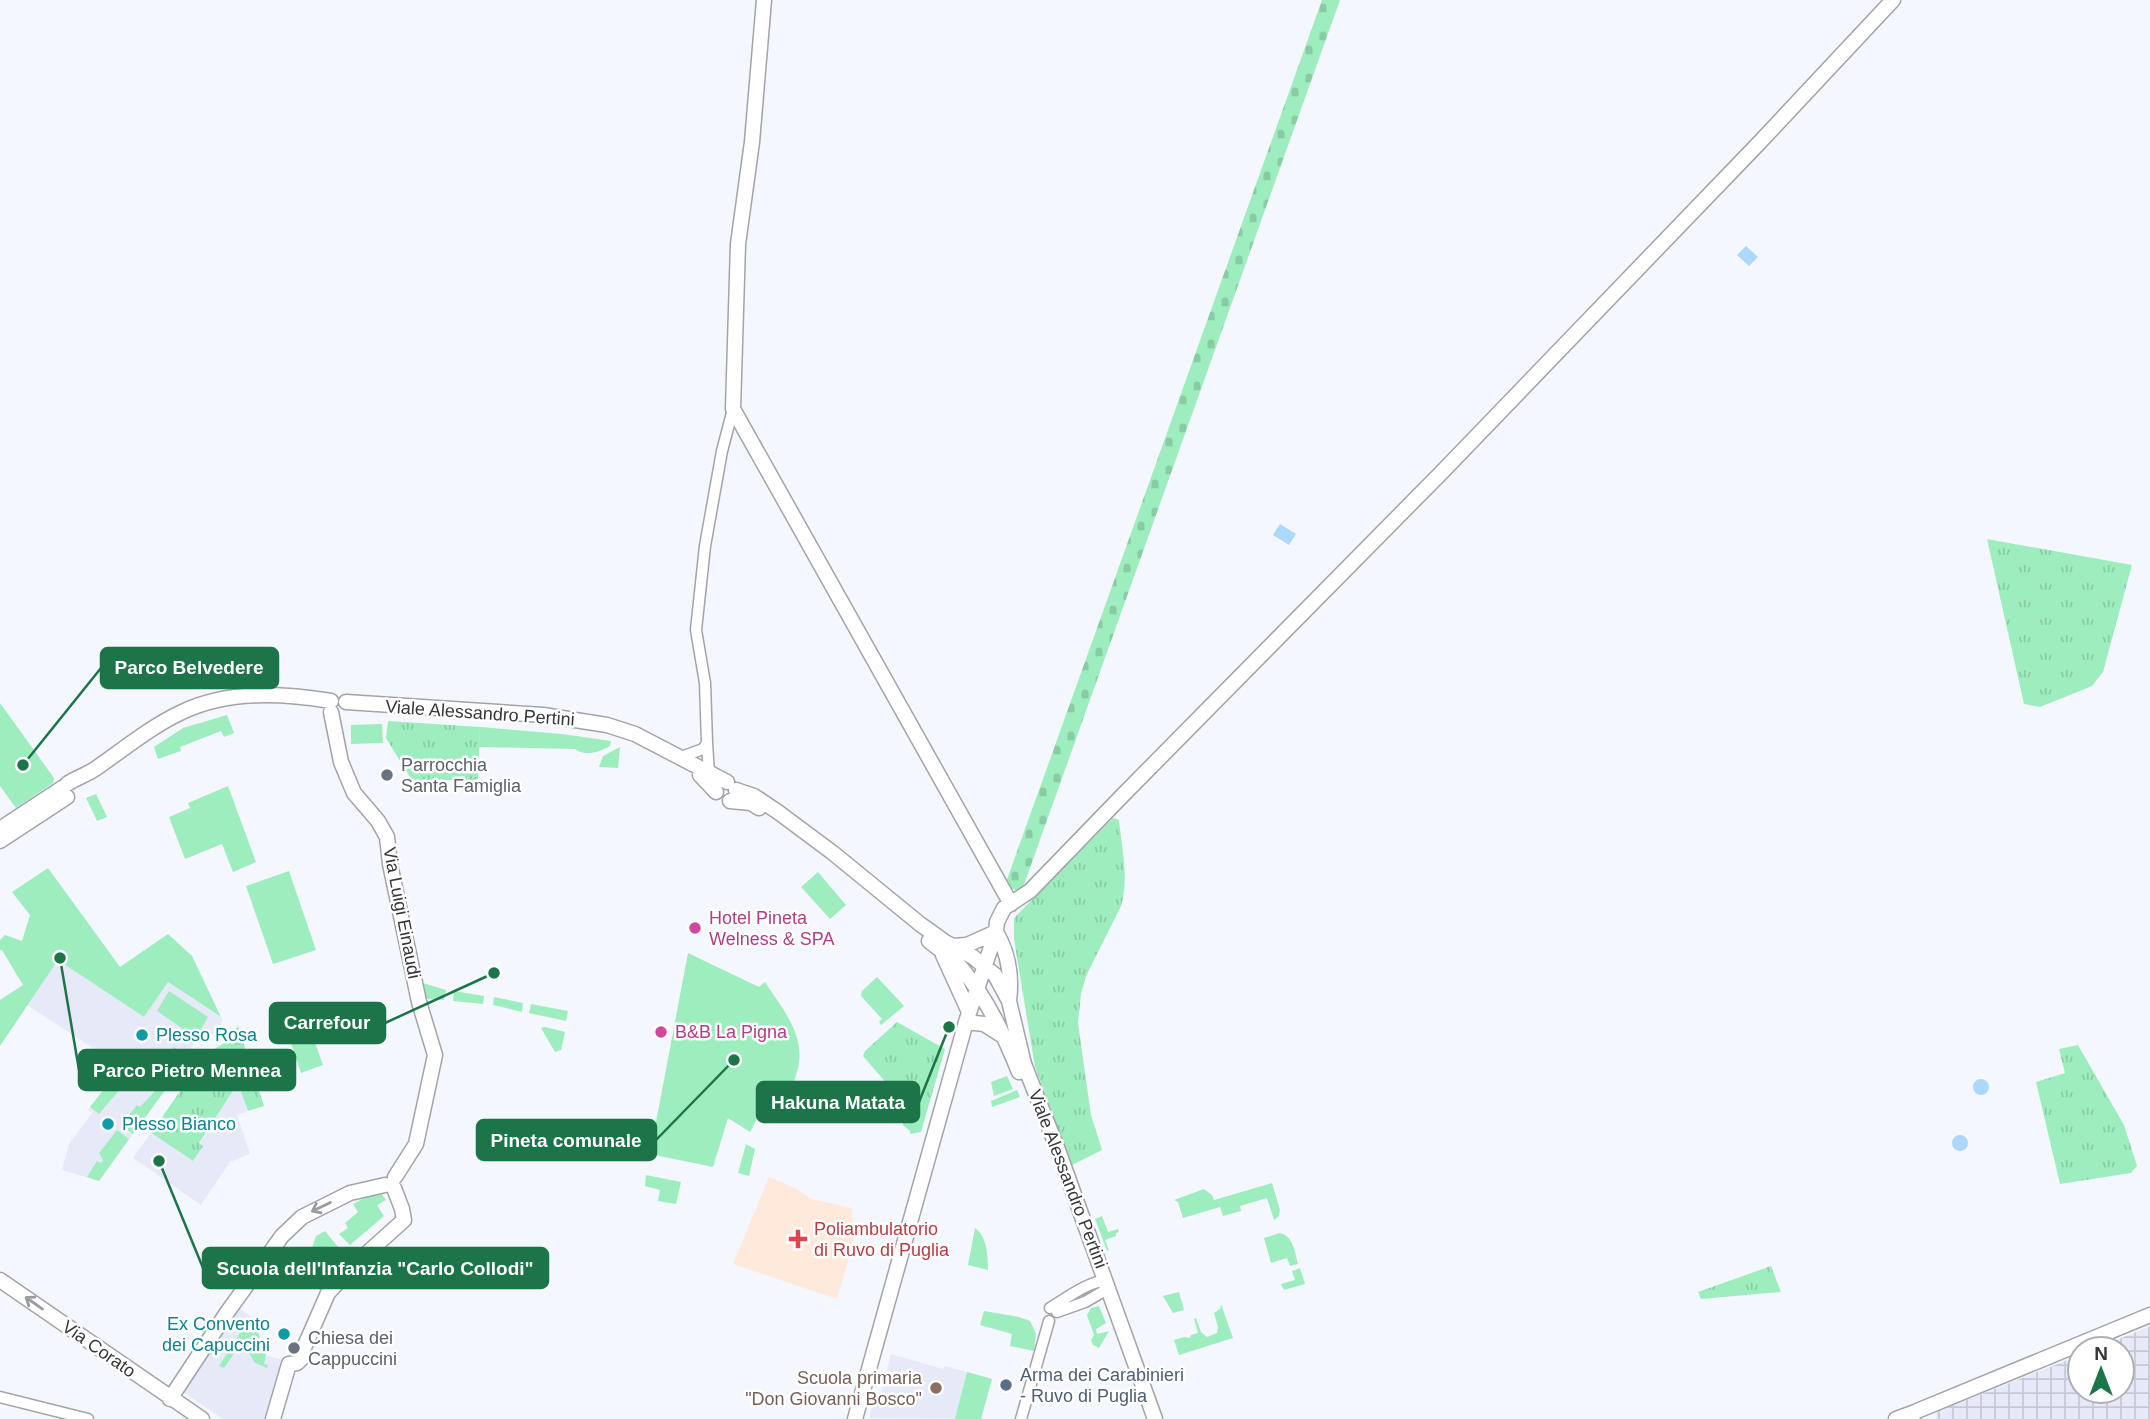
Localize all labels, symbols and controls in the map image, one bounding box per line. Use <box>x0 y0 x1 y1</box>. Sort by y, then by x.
callout: Parco Belvedere <box>101 648 278 688</box>
text: Parco Belvedere <box>115 657 263 678</box>
street label: Viale Alessandro Pertini <box>385 696 575 730</box>
place label: Parrocchia Santa Famiglia <box>401 755 522 796</box>
marker: Parrocchia Santa Famiglia <box>379 767 395 783</box>
street label: Via Luigi Einaudi <box>379 845 425 981</box>
place label: Hotel Pineta Welness & SPA <box>709 908 834 949</box>
marker: Hotel Pineta Welness & SPA <box>687 920 703 936</box>
callout: Carrefour <box>270 1003 385 1043</box>
text: Carrefour <box>284 1012 371 1033</box>
place label: B&B La Pigna <box>675 1022 788 1042</box>
marker: B&B La Pigna <box>653 1024 669 1040</box>
place label: Plesso Rosa <box>156 1025 258 1045</box>
marker: Plesso Rosa <box>134 1027 150 1043</box>
callout: Parco Pietro Mennea <box>79 1050 295 1090</box>
text: Parco Pietro Mennea <box>93 1060 281 1081</box>
callout: Hakuna Matata <box>757 1082 919 1122</box>
street label: Viale Alessandro Pertini <box>1025 1087 1111 1271</box>
text: Hakuna Matata <box>771 1092 905 1113</box>
place label: Plesso Bianco <box>122 1114 236 1134</box>
marker: Plesso Bianco <box>100 1116 116 1132</box>
callout: Pineta comunale <box>477 1120 656 1160</box>
text: Pineta comunale <box>491 1130 642 1151</box>
one-way arrow <box>311 1201 332 1215</box>
place label: Poliambulatorio di Ruvo di Puglia <box>814 1219 950 1260</box>
marker: Poliambulatorio di Ruvo di Puglia <box>788 1229 808 1249</box>
callout: Scuola dell'Infanzia "Carlo Collodi" <box>203 1248 548 1288</box>
text: Scuola dell'Infanzia "Carlo Collodi" <box>216 1258 534 1279</box>
one-way arrow <box>25 1296 44 1310</box>
place label: Ex Convento dei Capuccini <box>162 1314 270 1355</box>
street label: Via Corato <box>59 1317 139 1381</box>
marker: Ex Convento dei Capuccini <box>276 1326 292 1342</box>
place label: Chiesa dei Cappuccini <box>308 1328 397 1369</box>
north arrow <box>2066 1335 2136 1405</box>
marker: Chiesa dei Cappuccini <box>286 1340 302 1356</box>
text: N <box>2094 1343 2108 1364</box>
place label: Arma dei Carabinieri - Ruvo di Puglia <box>1020 1365 1184 1406</box>
place label: Scuola primaria "Don Giovanni Bosco" <box>745 1368 923 1409</box>
marker: Arma dei Carabinieri - Ruvo di Puglia <box>998 1377 1014 1393</box>
marker: Scuola primaria "Don Giovanni Bosco" <box>928 1380 944 1396</box>

